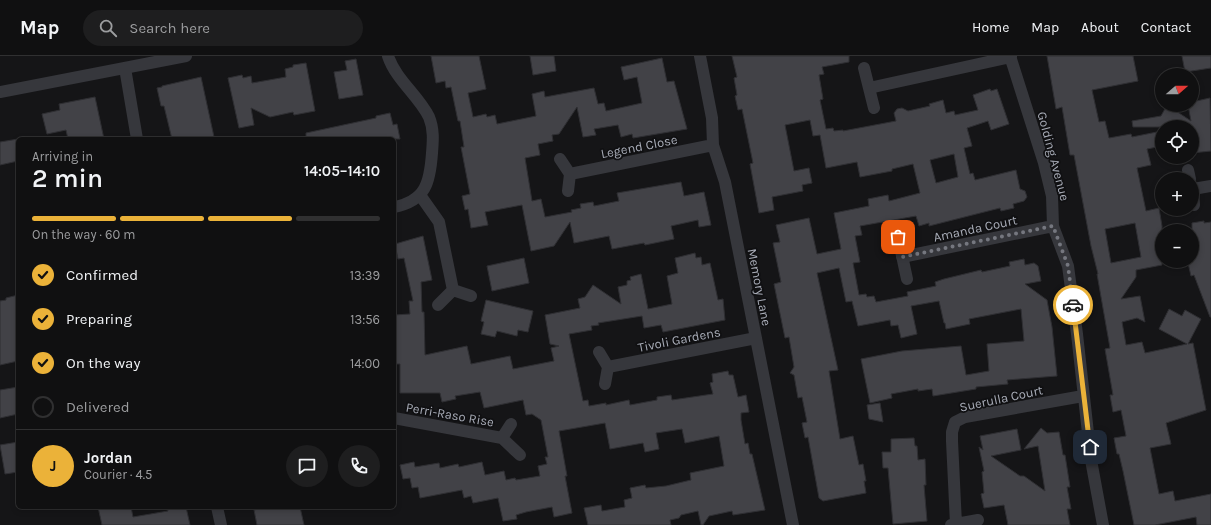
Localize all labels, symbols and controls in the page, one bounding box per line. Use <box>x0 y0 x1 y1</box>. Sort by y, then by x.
search box <box>83 10 363 46</box>
text: Map <box>20 17 59 39</box>
icon: search <box>97 17 119 39</box>
text: Search here <box>129 19 210 37</box>
text: Home <box>972 19 1009 36</box>
text: Map <box>1031 19 1059 36</box>
text: About <box>1081 19 1119 36</box>
text: Contact <box>1141 19 1191 36</box>
north arrow <box>1155 68 1199 112</box>
map controls <box>1155 68 1199 268</box>
street label: Golding Avenue <box>1034 110 1073 203</box>
button: locate <box>1155 120 1199 164</box>
street label: Legend Close <box>600 132 679 161</box>
text: Arriving in <box>32 149 93 164</box>
text: 14:05–14:10 <box>304 162 380 180</box>
text: 2 min <box>32 163 103 194</box>
button: + <box>1155 172 1199 216</box>
street label: Amanda Court <box>932 212 1018 245</box>
pin <box>881 220 915 254</box>
button: − <box>1155 224 1199 268</box>
icon: bag <box>887 226 909 248</box>
text: On the way · 60 m <box>32 227 135 242</box>
street label: Memory Lane <box>745 247 774 327</box>
icon: check <box>32 264 54 286</box>
text: Confirmed <box>66 266 138 284</box>
text: 13:39 <box>350 268 380 283</box>
courier <box>1053 285 1093 325</box>
icon: car <box>1062 294 1084 316</box>
icon: check <box>32 308 54 330</box>
text: Preparing <box>66 310 132 328</box>
text: 13:56 <box>350 312 380 327</box>
street label: Tivoli Gardens <box>636 324 722 355</box>
icon: check <box>32 352 54 374</box>
text: On the way <box>66 354 140 372</box>
text: 14:00 <box>350 356 380 371</box>
street label: Suerulla Court <box>958 382 1044 415</box>
text: Delivered <box>66 398 130 416</box>
street label: Perri-Raso Rise <box>405 399 495 430</box>
pin <box>1073 430 1107 464</box>
icon: home <box>1079 436 1101 458</box>
button: chat <box>286 445 328 487</box>
button: phone <box>338 445 380 487</box>
text: Jordan <box>84 449 132 467</box>
text: J <box>50 457 56 475</box>
text: Courier · 4.5 <box>84 467 152 482</box>

